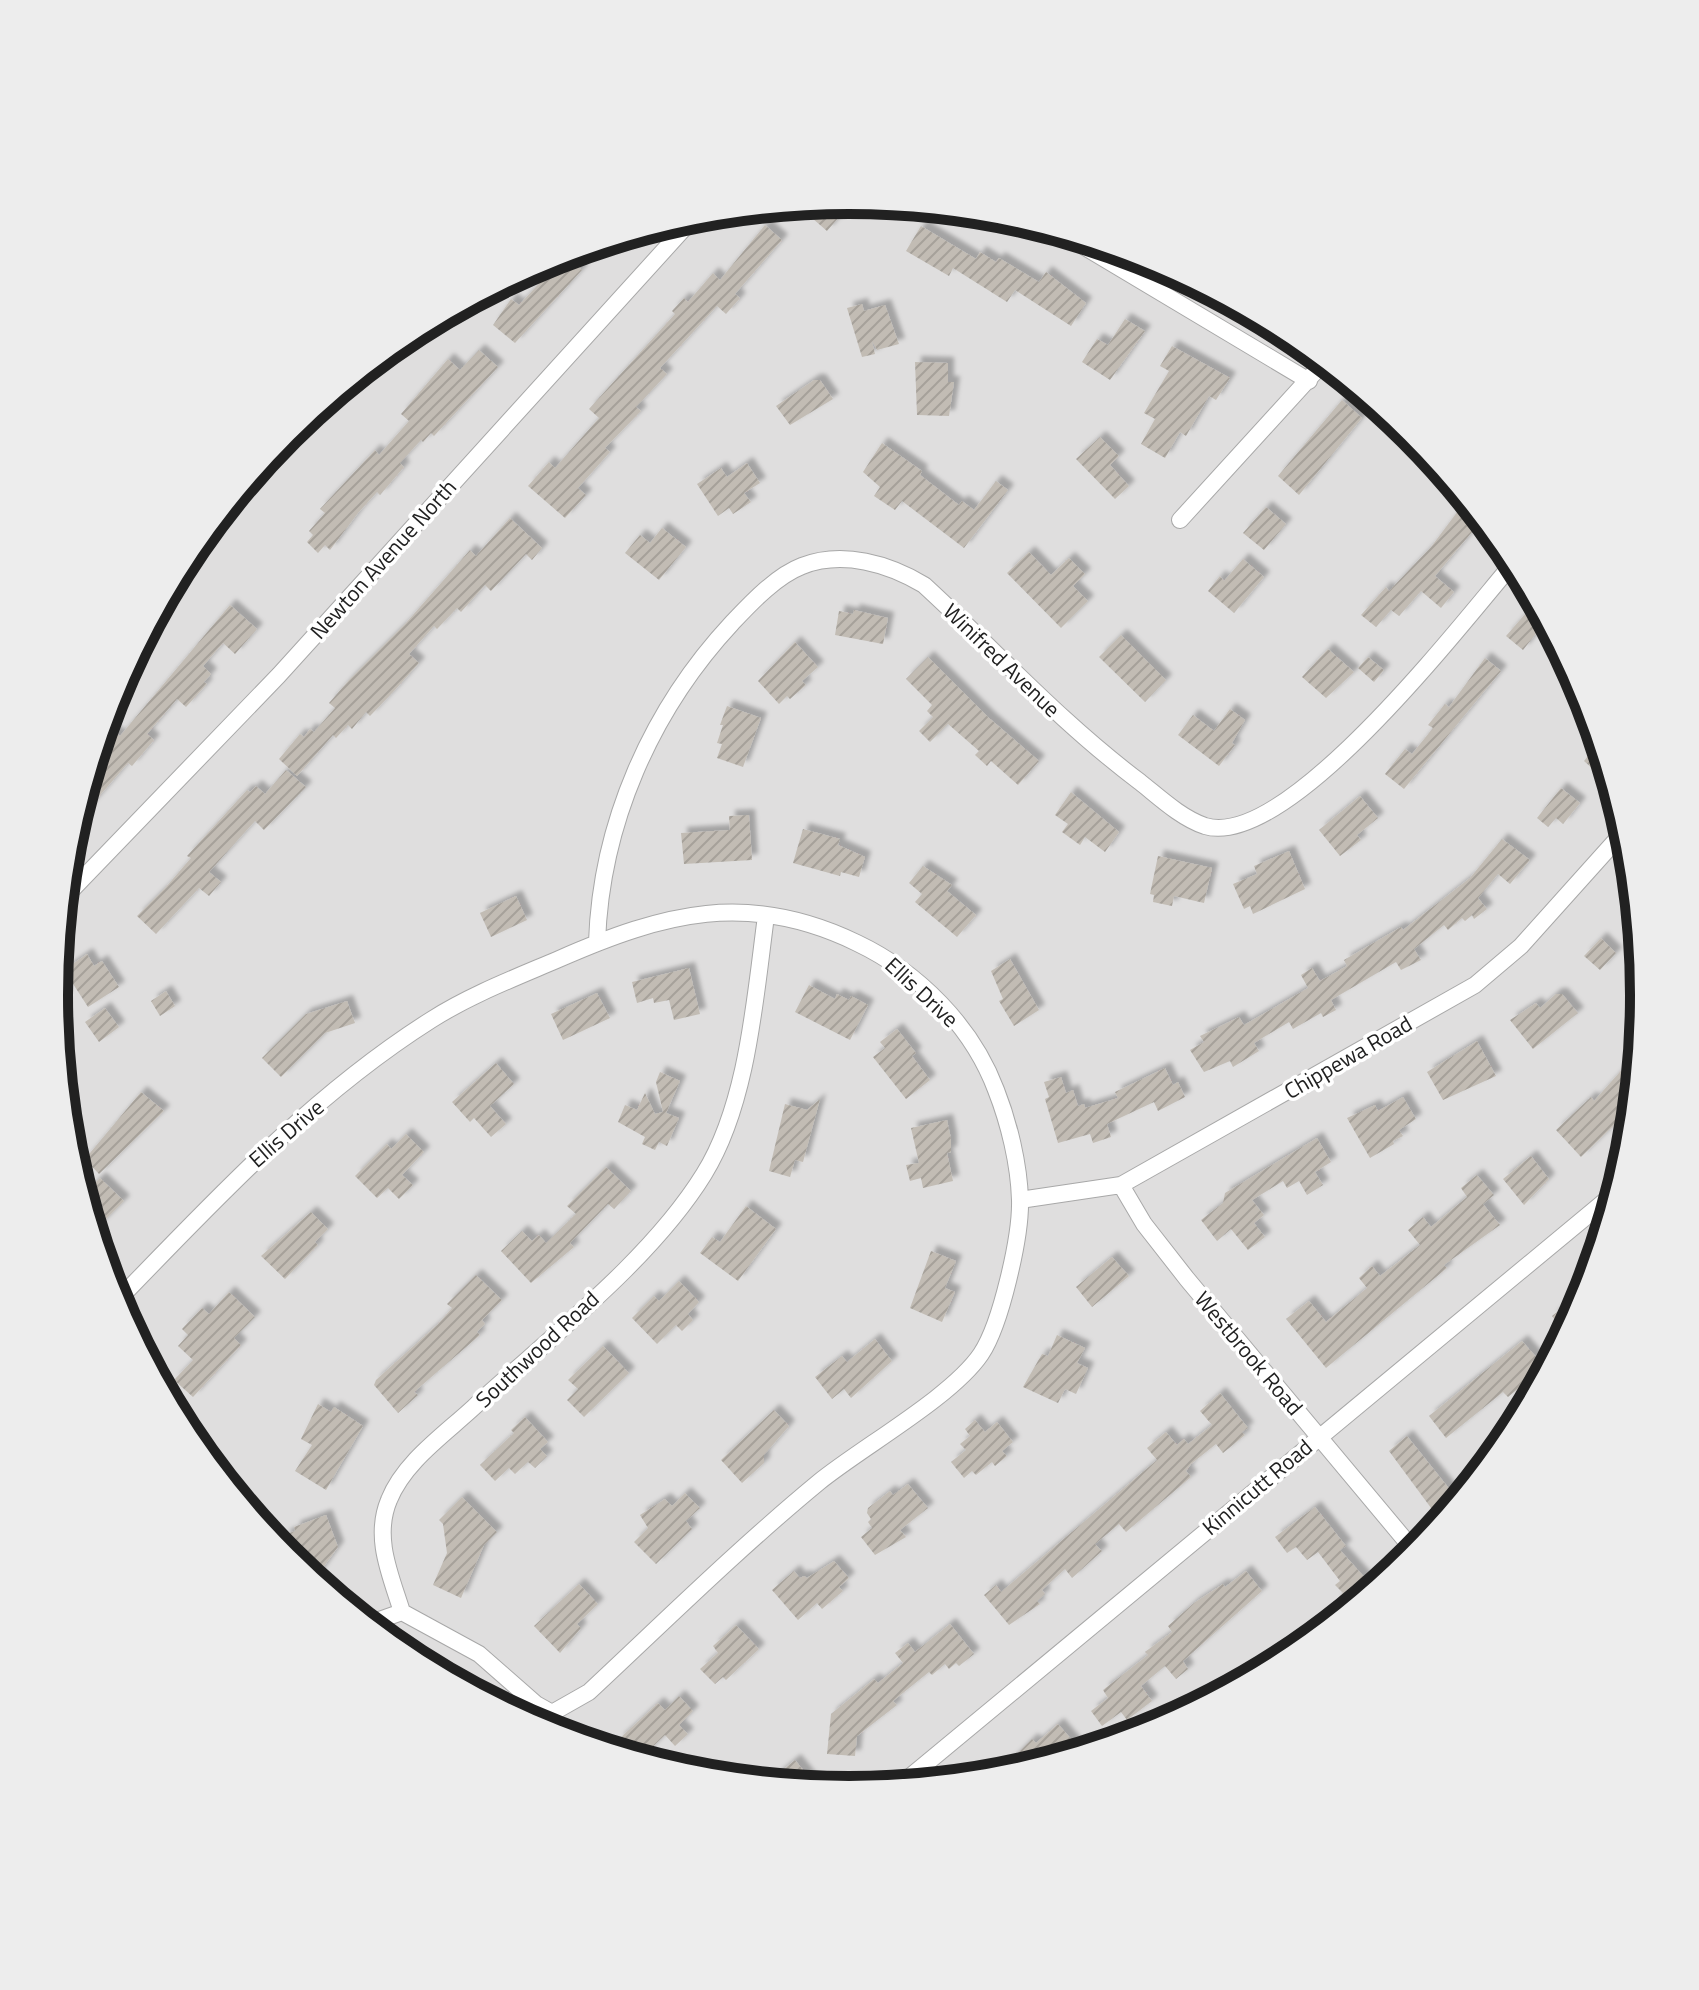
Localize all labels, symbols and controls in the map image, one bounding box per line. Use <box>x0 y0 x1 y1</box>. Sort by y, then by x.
street label: Newton Avenue North <box>302 471 464 647</box>
street label: Winifred Avenue <box>936 595 1068 725</box>
street label: Ellis Drive <box>877 949 967 1035</box>
street label: Chippewa Road <box>1278 1007 1418 1107</box>
street label: Ellis Drive <box>241 1091 331 1175</box>
street label: Southwood Road <box>467 1282 607 1416</box>
street label: Westbrook Road <box>1187 1283 1311 1423</box>
street label: Kinnicutt Road <box>1194 1431 1320 1543</box>

